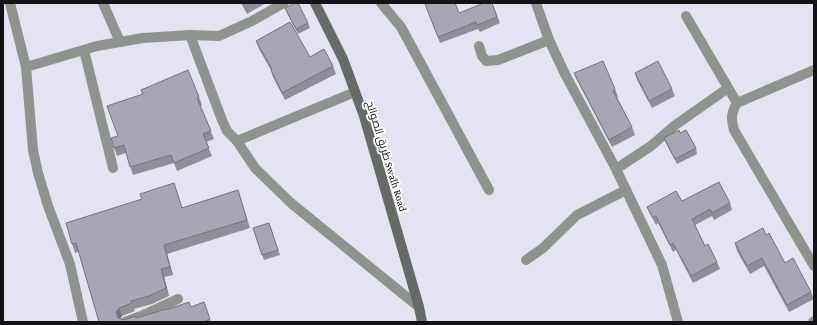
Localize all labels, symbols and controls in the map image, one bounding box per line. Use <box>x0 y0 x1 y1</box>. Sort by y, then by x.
street label: طريق الصوالح Swalh Road <box>363 99 410 214</box>

